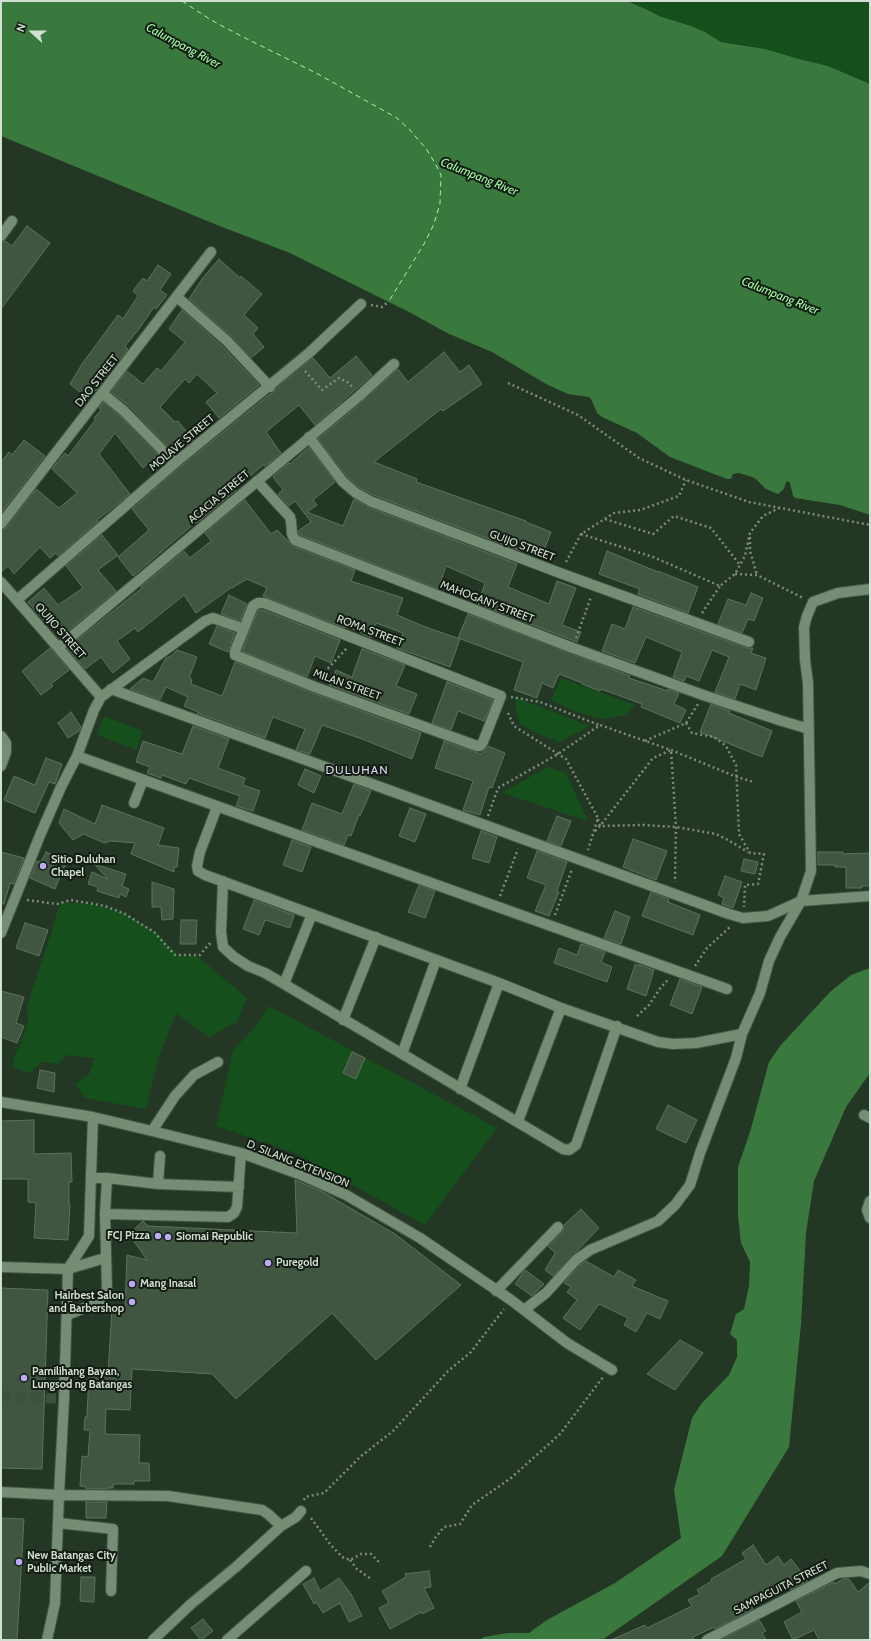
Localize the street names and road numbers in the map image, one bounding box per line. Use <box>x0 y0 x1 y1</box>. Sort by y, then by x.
street label: DAO STREET <box>73 352 121 410</box>
street label: MOLAVE STREET <box>147 412 217 474</box>
street label: ACACIA STREET <box>186 468 252 526</box>
street label: GUIJO STREET <box>487 527 557 565</box>
street label: MAHOGANY STREET <box>438 578 536 626</box>
street label: QUIJO STREET <box>32 600 88 662</box>
street label: ROMA STREET <box>335 612 405 650</box>
street label: MILAN STREET <box>311 667 383 703</box>
street label: D. SILANG EXTENSION <box>245 1137 351 1191</box>
street label: SAMPAGUITA STREET <box>732 1558 830 1618</box>

